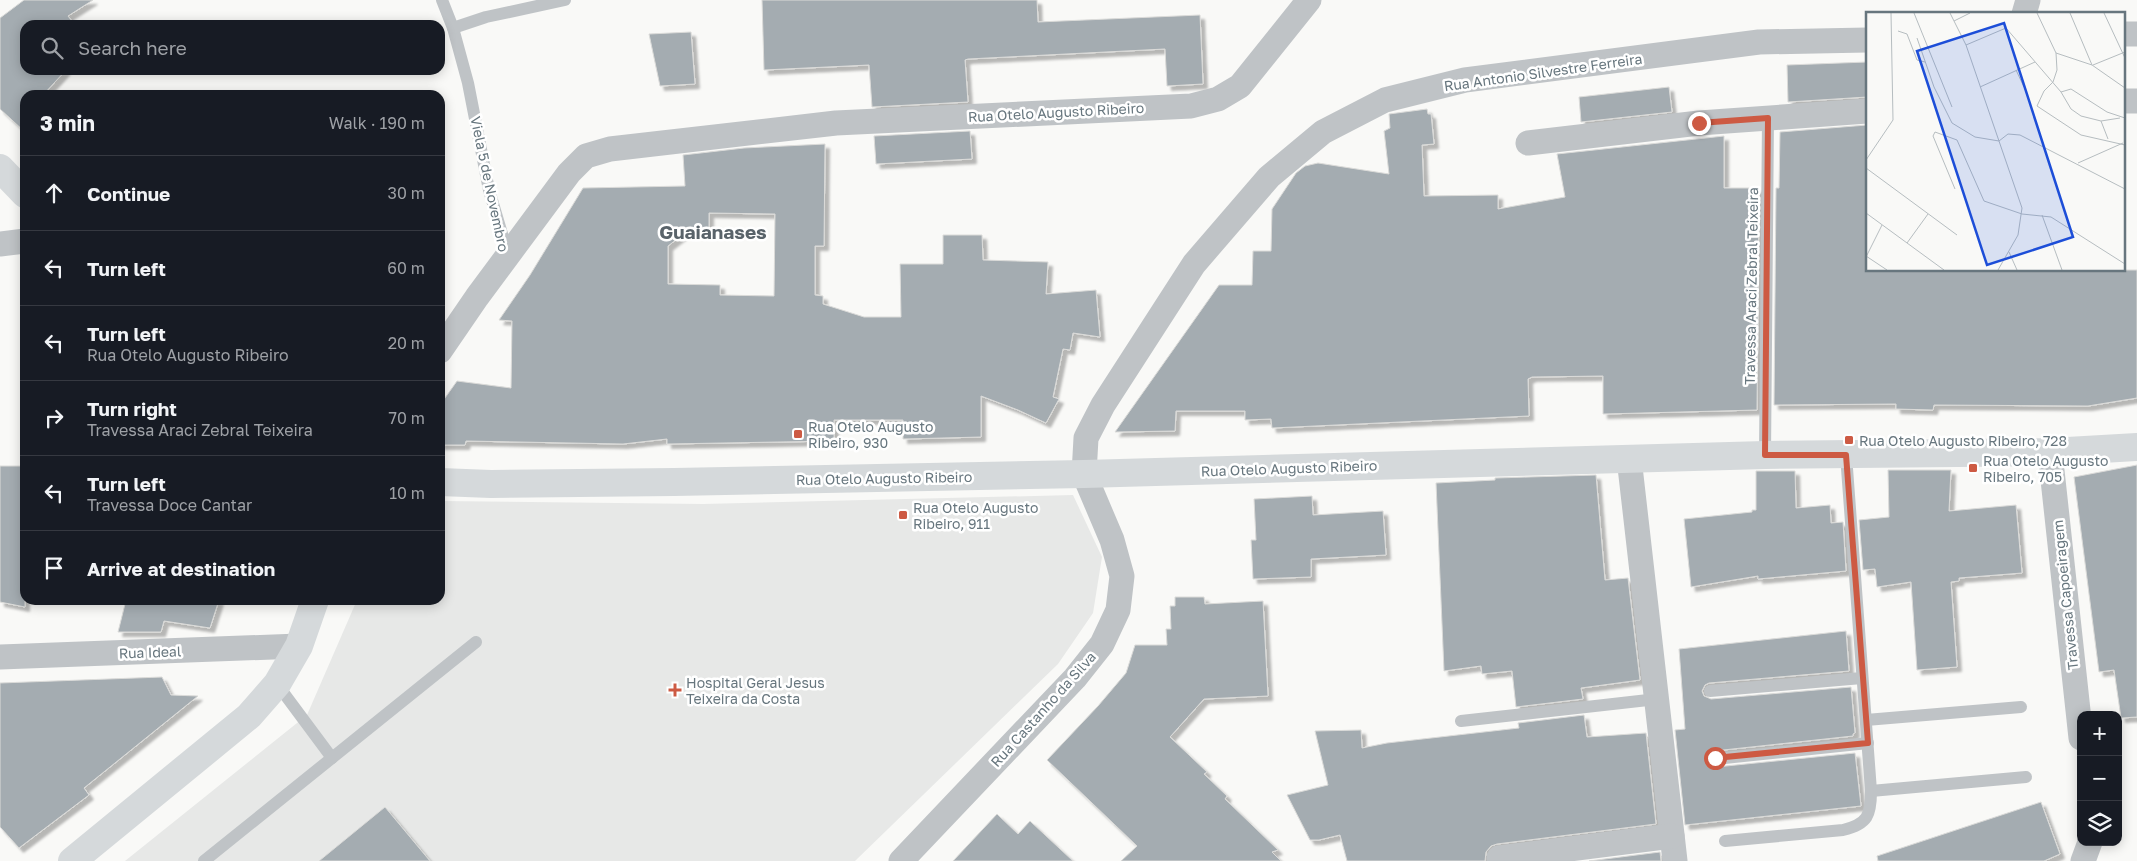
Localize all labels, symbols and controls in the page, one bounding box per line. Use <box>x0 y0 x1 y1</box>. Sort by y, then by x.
inset map <box>1866 12 2124 271</box>
search box <box>20 20 445 75</box>
icon: search <box>38 34 66 62</box>
text: Search here <box>78 36 187 59</box>
street label: Rua Antonio Silvestre Ferreira <box>1443 50 1643 94</box>
street label: Rua Otelo Augusto Ribeiro <box>967 99 1145 125</box>
text: 3 min <box>40 110 95 136</box>
route end <box>1688 112 1711 135</box>
text: Walk · 190 m <box>329 113 425 133</box>
street label: Viela 5 de Novembro <box>467 115 513 253</box>
icon: ahead <box>40 179 68 207</box>
text: Continue <box>87 182 170 205</box>
text: 30 m <box>388 183 425 203</box>
street label: Travessa Araci Zebral Teixeira <box>1741 187 1761 385</box>
district label: Guaianases <box>659 220 767 243</box>
icon: left <box>40 254 68 282</box>
text: Turn left <box>87 257 166 280</box>
text: 60 m <box>387 258 425 278</box>
text: Turn left <box>87 322 166 345</box>
icon: left <box>40 329 68 357</box>
text: 20 m <box>388 333 425 353</box>
text: Rua Otelo Augusto Ribeiro <box>87 345 289 365</box>
text: Turn right <box>87 397 177 420</box>
icon: right <box>40 404 68 432</box>
text: 70 m <box>388 408 425 428</box>
place label: Rua Otelo Augusto Ribeiro, 930 <box>808 418 934 451</box>
text: Travessa Araci Zebral Teixeira <box>87 420 313 440</box>
marker: Rua Otelo Augusto Ribeiro, 930 <box>792 428 804 440</box>
place label: Rua Otelo Augusto Ribeiro, 728 <box>1859 432 2067 449</box>
marker: Rua Otelo Augusto Ribeiro, 728 <box>1843 434 1855 446</box>
place label: Rua Otelo Augusto Ribeiro, 705 <box>1983 452 2109 485</box>
street label: Rua Otelo Augusto Ribeiro <box>1201 456 1377 480</box>
marker: Rua Otelo Augusto Ribeiro, 705 <box>1967 462 1979 474</box>
street label: Rua Otelo Augusto Ribeiro <box>796 468 972 488</box>
text: Turn left <box>87 472 166 495</box>
icon: left <box>40 479 68 507</box>
text: 10 m <box>389 483 425 503</box>
text: Travessa Doce Cantar <box>87 495 252 515</box>
place label: Rua Otelo Augusto Ribeiro, 911 <box>913 499 1039 532</box>
marker: Rua Otelo Augusto Ribeiro, 911 <box>897 509 909 521</box>
street label: Travessa Capoeiragem <box>2049 519 2081 671</box>
icon: arrive <box>40 554 68 582</box>
text: Arrive at destination <box>87 557 275 580</box>
street label: Rua Ideal <box>118 642 182 662</box>
street label: Rua Castanho da Silva <box>987 648 1099 770</box>
place label: Hospital Geral Jesus Teixeira da Costa <box>686 674 825 707</box>
marker: Hospital Geral Jesus Teixeira da Costa <box>668 683 682 697</box>
map controls <box>2077 711 2122 846</box>
button: + <box>2077 711 2122 756</box>
route start <box>1704 747 1727 770</box>
button: − <box>2077 756 2122 801</box>
button: layers <box>2077 801 2122 846</box>

